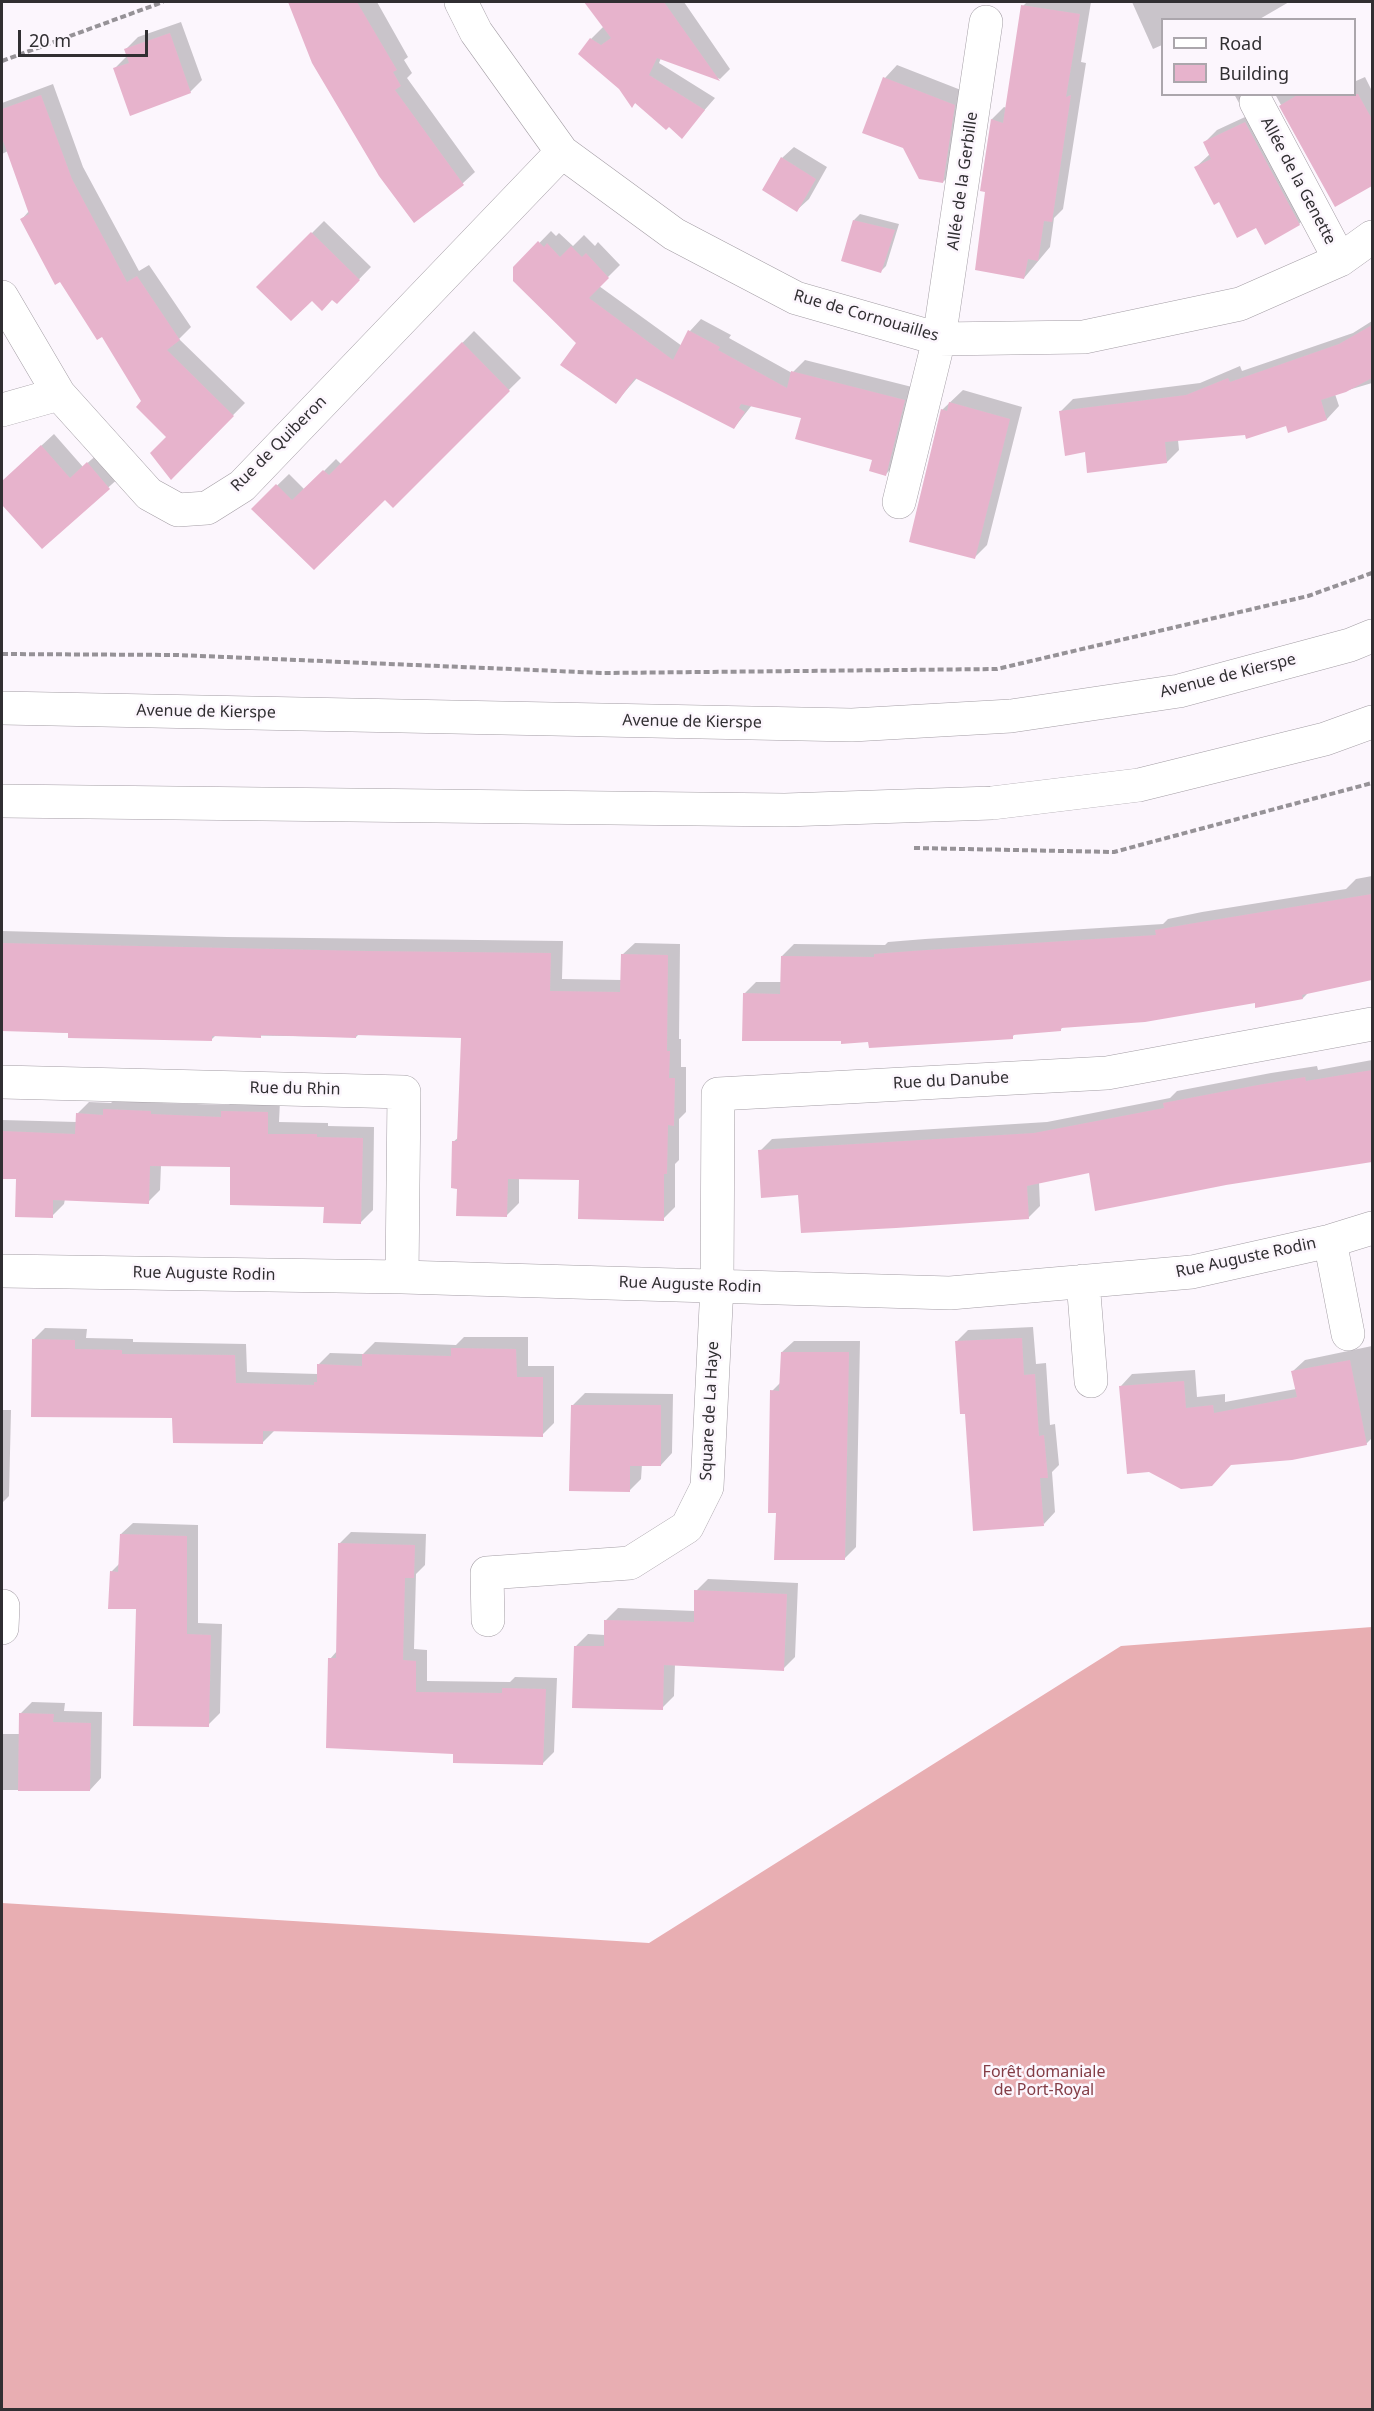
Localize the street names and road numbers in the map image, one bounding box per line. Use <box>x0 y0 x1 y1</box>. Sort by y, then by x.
street label: Allée de la Gerbille <box>944 111 982 251</box>
street label: Allée de la Genette <box>1256 114 1340 248</box>
street label: Rue de Cornouailles <box>791 286 941 346</box>
street label: Rue de Quiberon <box>227 392 331 496</box>
street label: Avenue de Kierspe <box>1158 650 1298 702</box>
street label: Avenue de Kierspe <box>136 701 276 723</box>
street label: Avenue de Kierspe <box>622 711 762 733</box>
street label: Rue du Danube <box>892 1068 1010 1094</box>
street label: Rue du Rhin <box>249 1079 341 1099</box>
street label: Rue Auguste Rodin <box>1174 1234 1318 1282</box>
street label: Rue Auguste Rodin <box>132 1263 276 1285</box>
street label: Rue Auguste Rodin <box>618 1273 762 1297</box>
street label: Square de La Haye <box>697 1341 723 1481</box>

